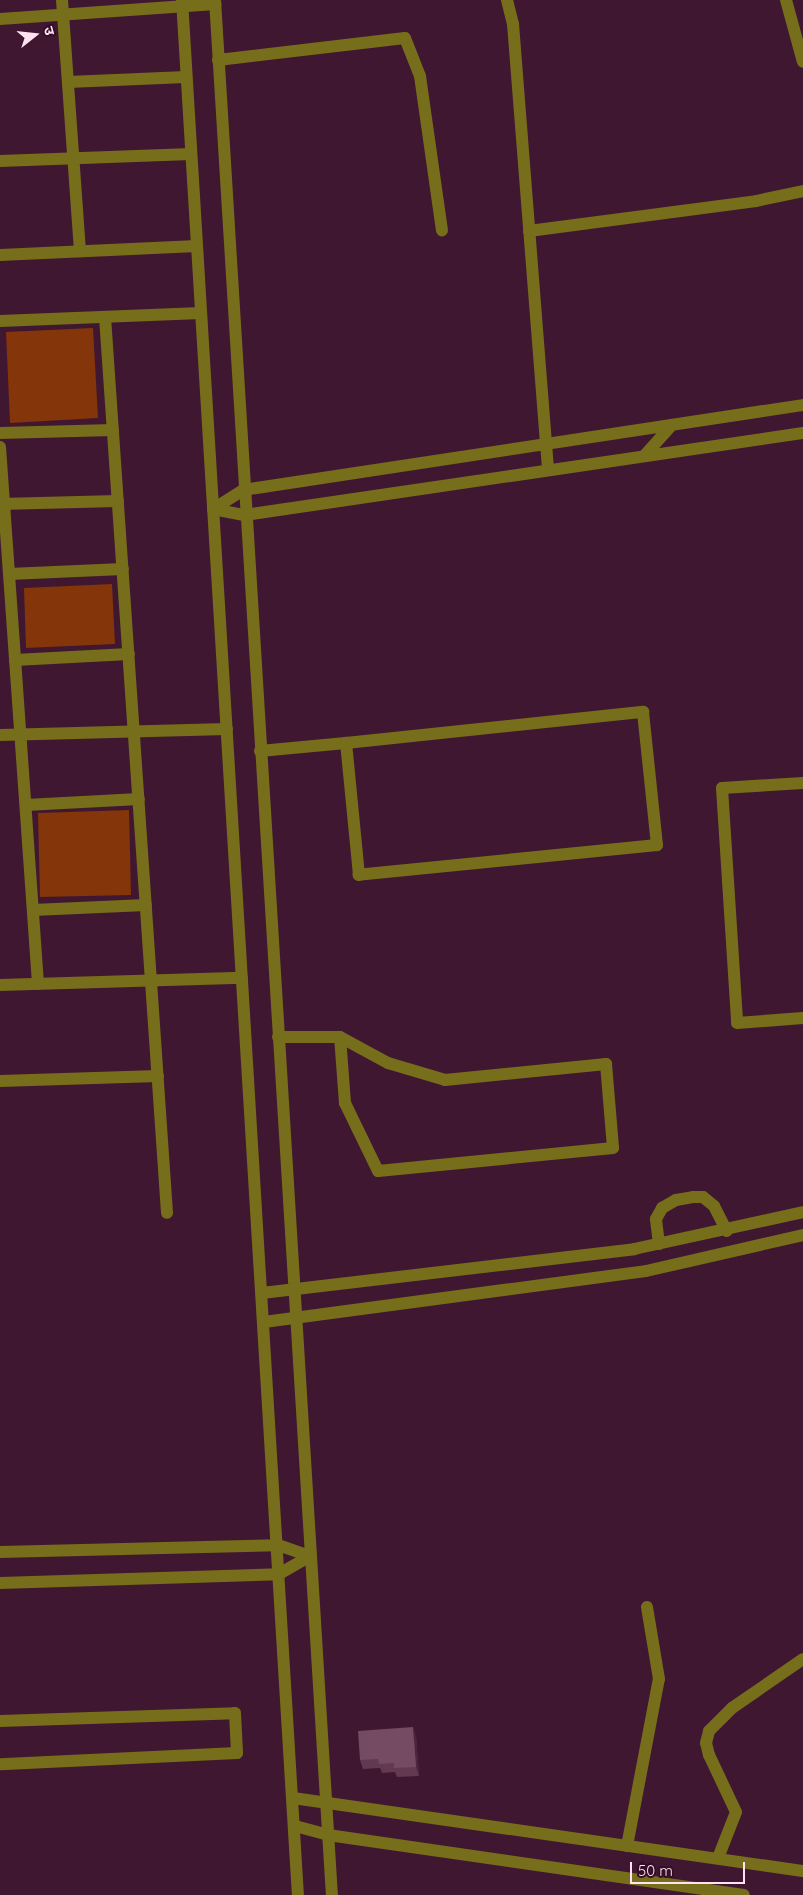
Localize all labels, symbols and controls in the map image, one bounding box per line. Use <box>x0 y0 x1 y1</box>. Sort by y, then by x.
north arrow <box>10 10 60 60</box>
text: उ <box>40 24 59 37</box>
scale bar <box>633 1852 748 1884</box>
text: 50 m <box>638 1861 673 1880</box>

